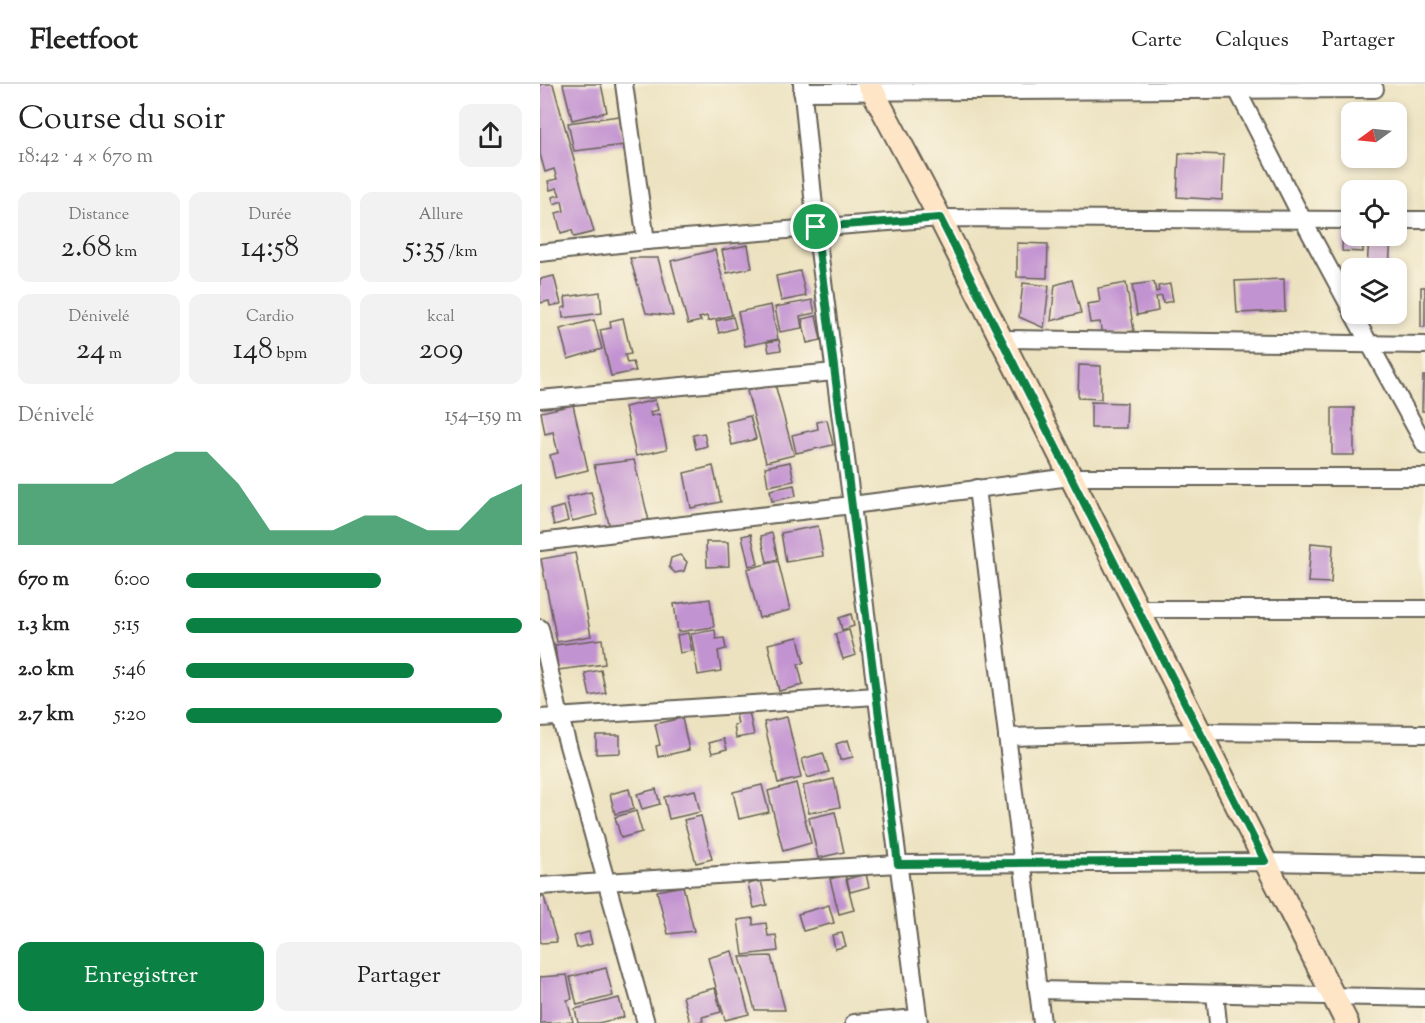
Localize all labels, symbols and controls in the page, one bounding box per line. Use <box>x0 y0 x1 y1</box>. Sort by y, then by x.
text: Fleetfoot <box>30 21 138 61</box>
text: Carte <box>1131 26 1182 56</box>
text: Calques <box>1215 26 1289 56</box>
text: Partager <box>1322 26 1395 56</box>
text: Course du soir <box>18 96 225 144</box>
north arrow <box>1341 102 1407 168</box>
map controls <box>1341 102 1407 324</box>
button: share <box>459 104 522 167</box>
text: 18:42 · 4 × 670 m <box>18 143 153 172</box>
button: locate <box>1341 180 1407 246</box>
pin <box>790 201 841 252</box>
text: Distance <box>69 204 129 227</box>
text: Durée <box>249 204 291 227</box>
text: Allure <box>419 204 463 227</box>
icon: arrive <box>799 210 832 243</box>
text: 2.68 <box>61 227 112 270</box>
text: 14:58 <box>241 227 299 270</box>
text: 5:35 <box>405 227 445 270</box>
text: km <box>112 241 137 264</box>
text: /km <box>445 241 477 264</box>
button: layers <box>1341 258 1407 324</box>
text: Dénivelé <box>68 306 130 329</box>
text: Cardio <box>246 306 294 329</box>
text: kcal <box>427 306 455 329</box>
text: 24 <box>76 329 105 372</box>
text: 148 <box>233 329 273 372</box>
text: 209 <box>419 329 463 372</box>
text: m <box>105 343 122 366</box>
text: bpm <box>273 343 307 366</box>
text: Dénivelé <box>18 402 94 431</box>
text: 154–159 m <box>445 402 522 431</box>
text: 670 m <box>18 566 69 595</box>
text: 6:00 <box>114 566 150 595</box>
text: 1.3 km <box>18 611 70 640</box>
text: 5:15 <box>114 611 140 640</box>
text: 2.0 km <box>18 656 74 685</box>
text: 5:46 <box>114 656 146 685</box>
text: 2.7 km <box>18 701 74 730</box>
text: 5:20 <box>114 701 146 730</box>
button: Enregistrer <box>18 942 264 1011</box>
button: Partager <box>276 942 522 1011</box>

